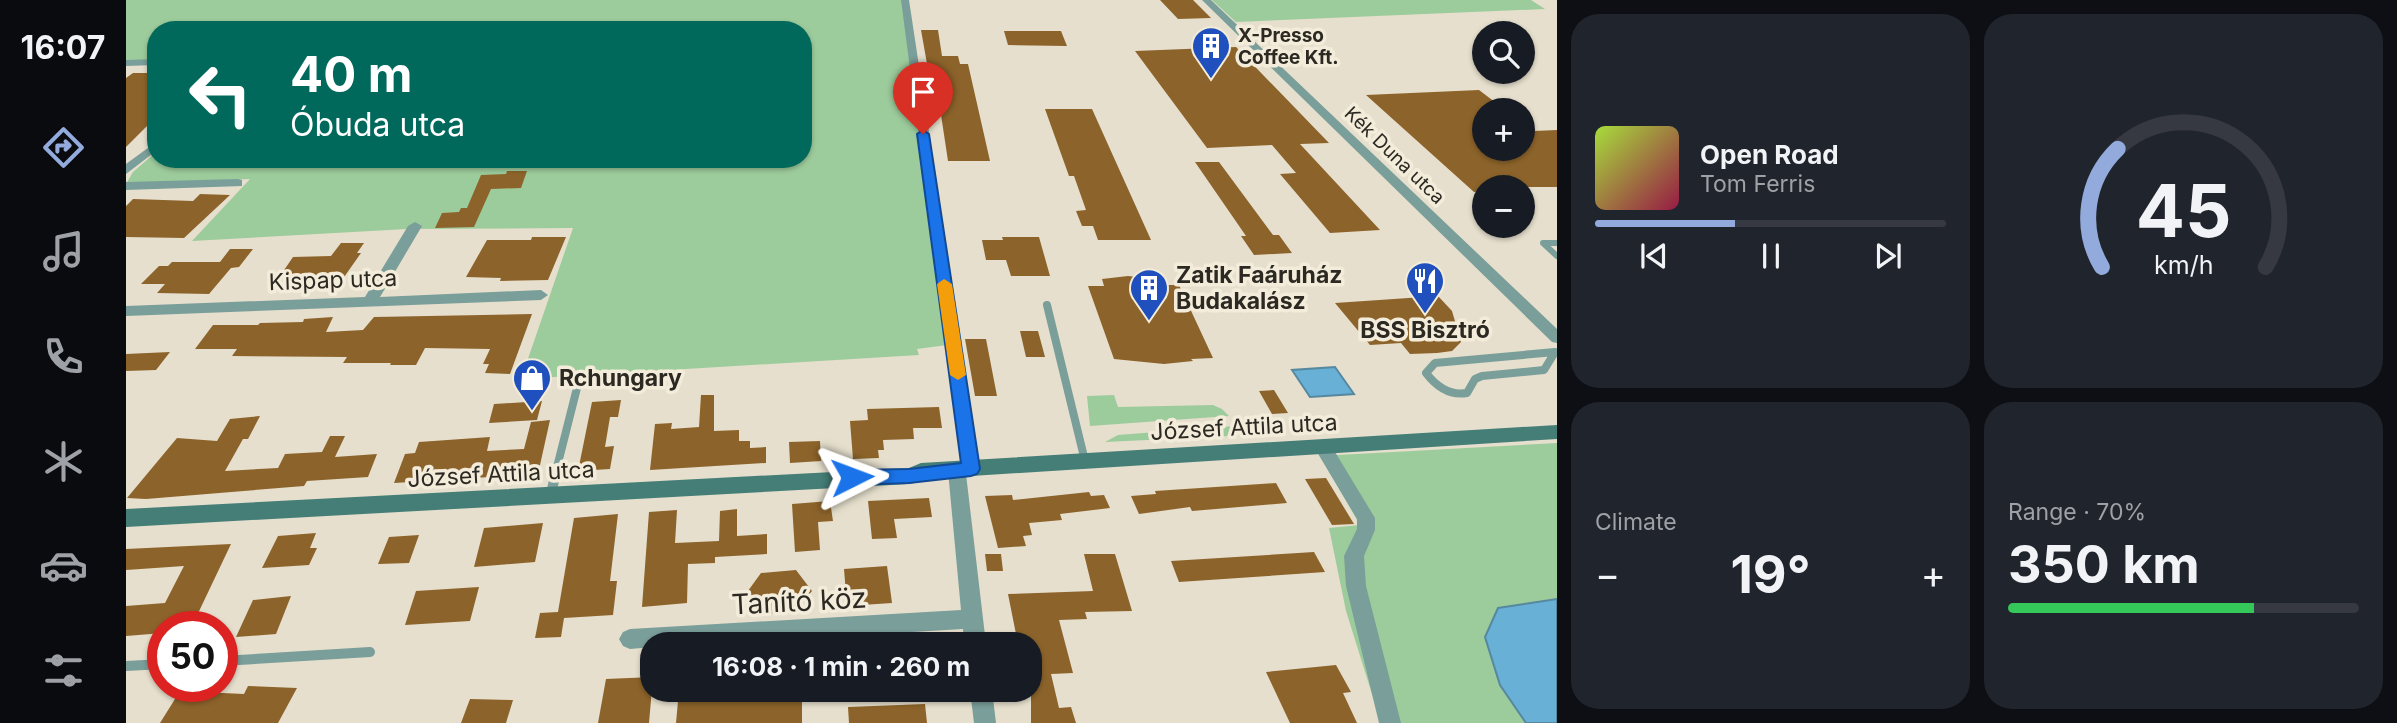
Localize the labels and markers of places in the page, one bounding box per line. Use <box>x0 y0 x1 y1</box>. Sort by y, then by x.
place label: X-Presso Coffee Kft. <box>1238 24 1339 69</box>
building icon: X-Presso Coffee Kft. <box>1190 25 1232 80</box>
pin <box>893 62 953 134</box>
restaurant icon: BSS Bisztró <box>1404 260 1446 315</box>
place label: Zatik Faáruház Budakalász <box>1176 261 1342 315</box>
building icon: Zatik Faáruház Budakalász <box>1128 267 1170 322</box>
place label: BSS Bisztró <box>1360 316 1490 344</box>
shop icon: Rchungary <box>511 357 553 412</box>
place label: Rchungary <box>559 364 682 392</box>

